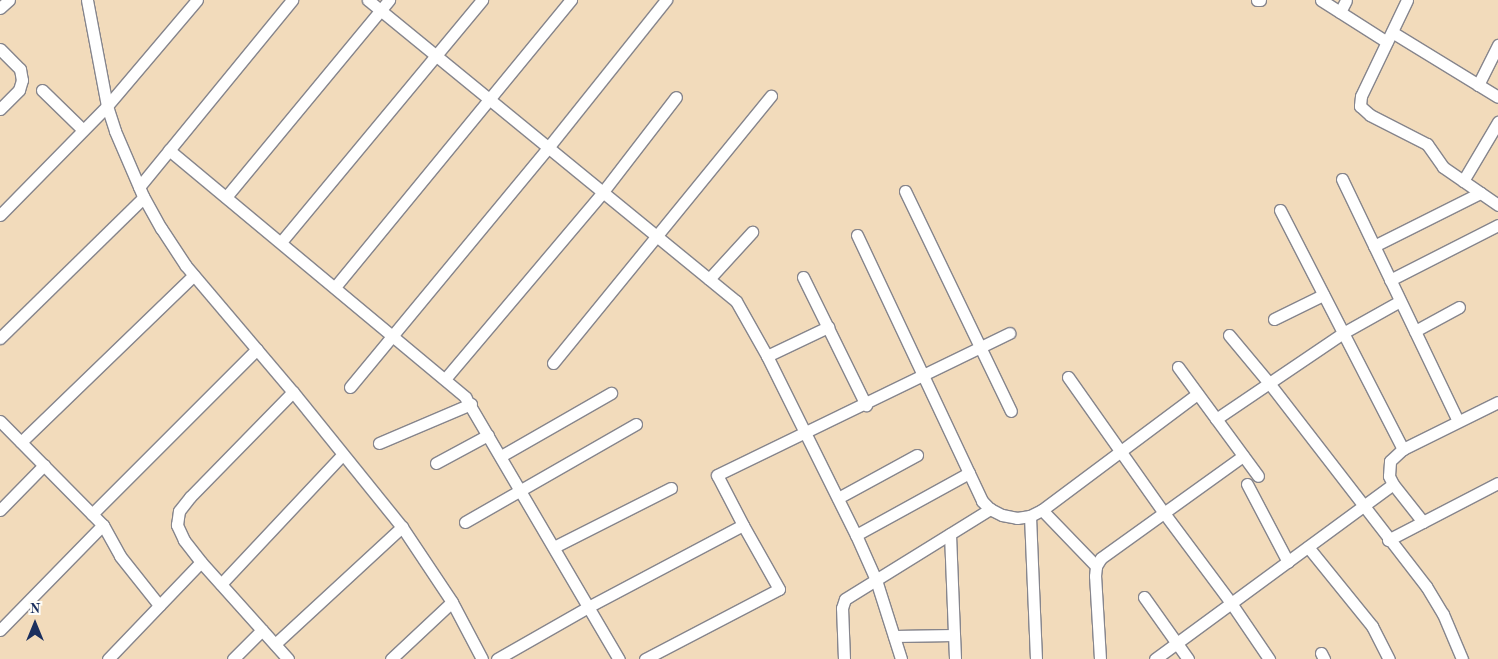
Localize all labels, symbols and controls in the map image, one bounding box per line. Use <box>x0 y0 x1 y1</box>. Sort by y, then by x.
north arrow <box>10 599 60 649</box>
text: N <box>30 602 40 616</box>

